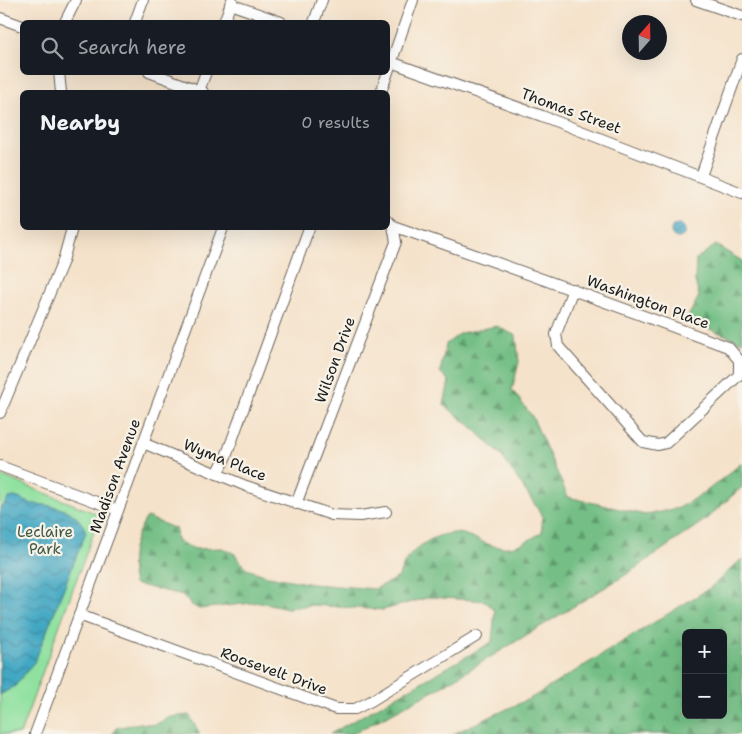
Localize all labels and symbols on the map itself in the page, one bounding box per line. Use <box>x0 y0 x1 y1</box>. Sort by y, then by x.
north arrow <box>622 15 667 60</box>
street label: Thomas Street <box>518 84 624 138</box>
street label: Washington Place <box>584 270 712 334</box>
street label: Wilson Drive <box>310 314 360 406</box>
street label: Madison Avenue <box>85 416 145 536</box>
street label: Wyma Place <box>180 434 270 486</box>
park label: Leclaire Park <box>17 522 73 559</box>
street label: Roosevelt Drive <box>218 642 330 700</box>

